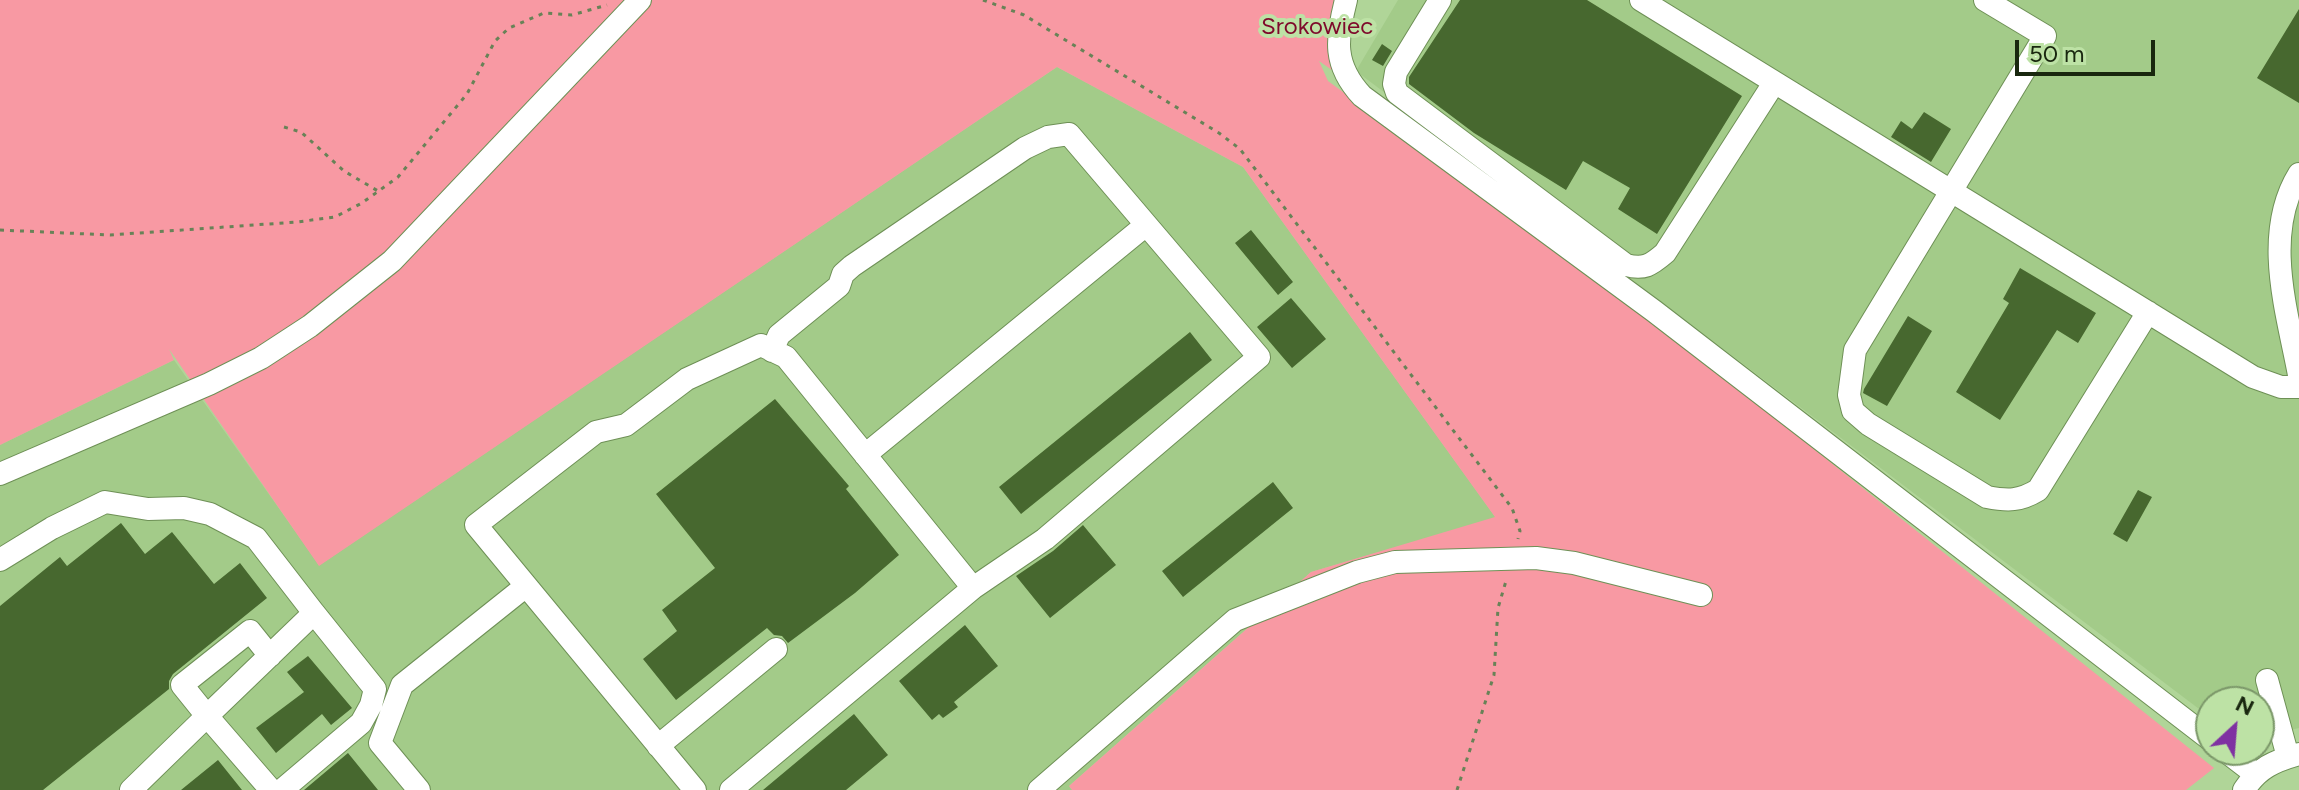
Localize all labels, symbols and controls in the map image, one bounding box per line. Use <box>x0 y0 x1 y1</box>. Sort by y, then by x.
park label: Srokowiec <box>1261 13 1373 41</box>
scale bar <box>2019 24 2159 74</box>
text: 50 m <box>2029 39 2085 68</box>
north arrow <box>2195 686 2275 766</box>
text: N <box>2231 690 2258 722</box>

